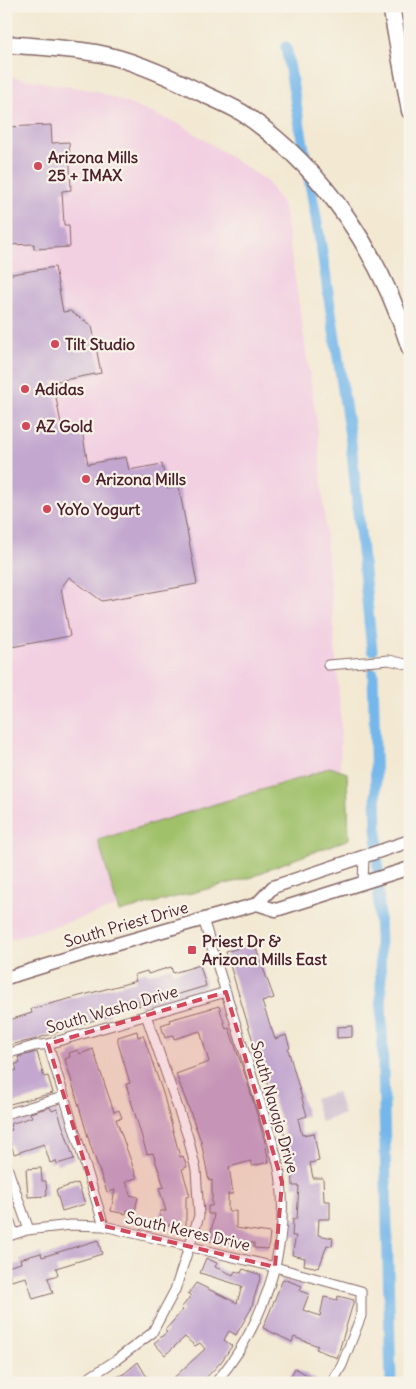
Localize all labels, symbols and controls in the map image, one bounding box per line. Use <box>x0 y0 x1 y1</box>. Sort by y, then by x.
place label: Arizona Mills 25 + IMAX <box>48 147 138 185</box>
marker: Arizona Mills 25 + IMAX <box>32 160 44 172</box>
place label: Tilt Studio <box>65 334 135 354</box>
marker: Tilt Studio <box>49 338 61 350</box>
place label: Adidas <box>35 379 84 399</box>
marker: Adidas <box>19 383 31 395</box>
place label: AZ Gold <box>36 416 93 436</box>
marker: AZ Gold <box>20 420 32 432</box>
place label: Arizona Mills <box>96 469 186 489</box>
marker: Arizona Mills <box>80 473 92 485</box>
place label: YoYo Yogurt <box>56 499 141 520</box>
marker: YoYo Yogurt <box>41 503 53 515</box>
street label: South Priest Drive <box>62 897 190 951</box>
place label: Priest Dr & Arizona Mills East <box>202 931 327 969</box>
marker: Priest Dr & Arizona Mills East <box>186 944 198 956</box>
street label: South Washo Drive <box>44 981 180 1037</box>
street label: South Navajo Drive <box>247 1039 303 1175</box>
street label: South Keres Drive <box>124 1207 252 1255</box>

